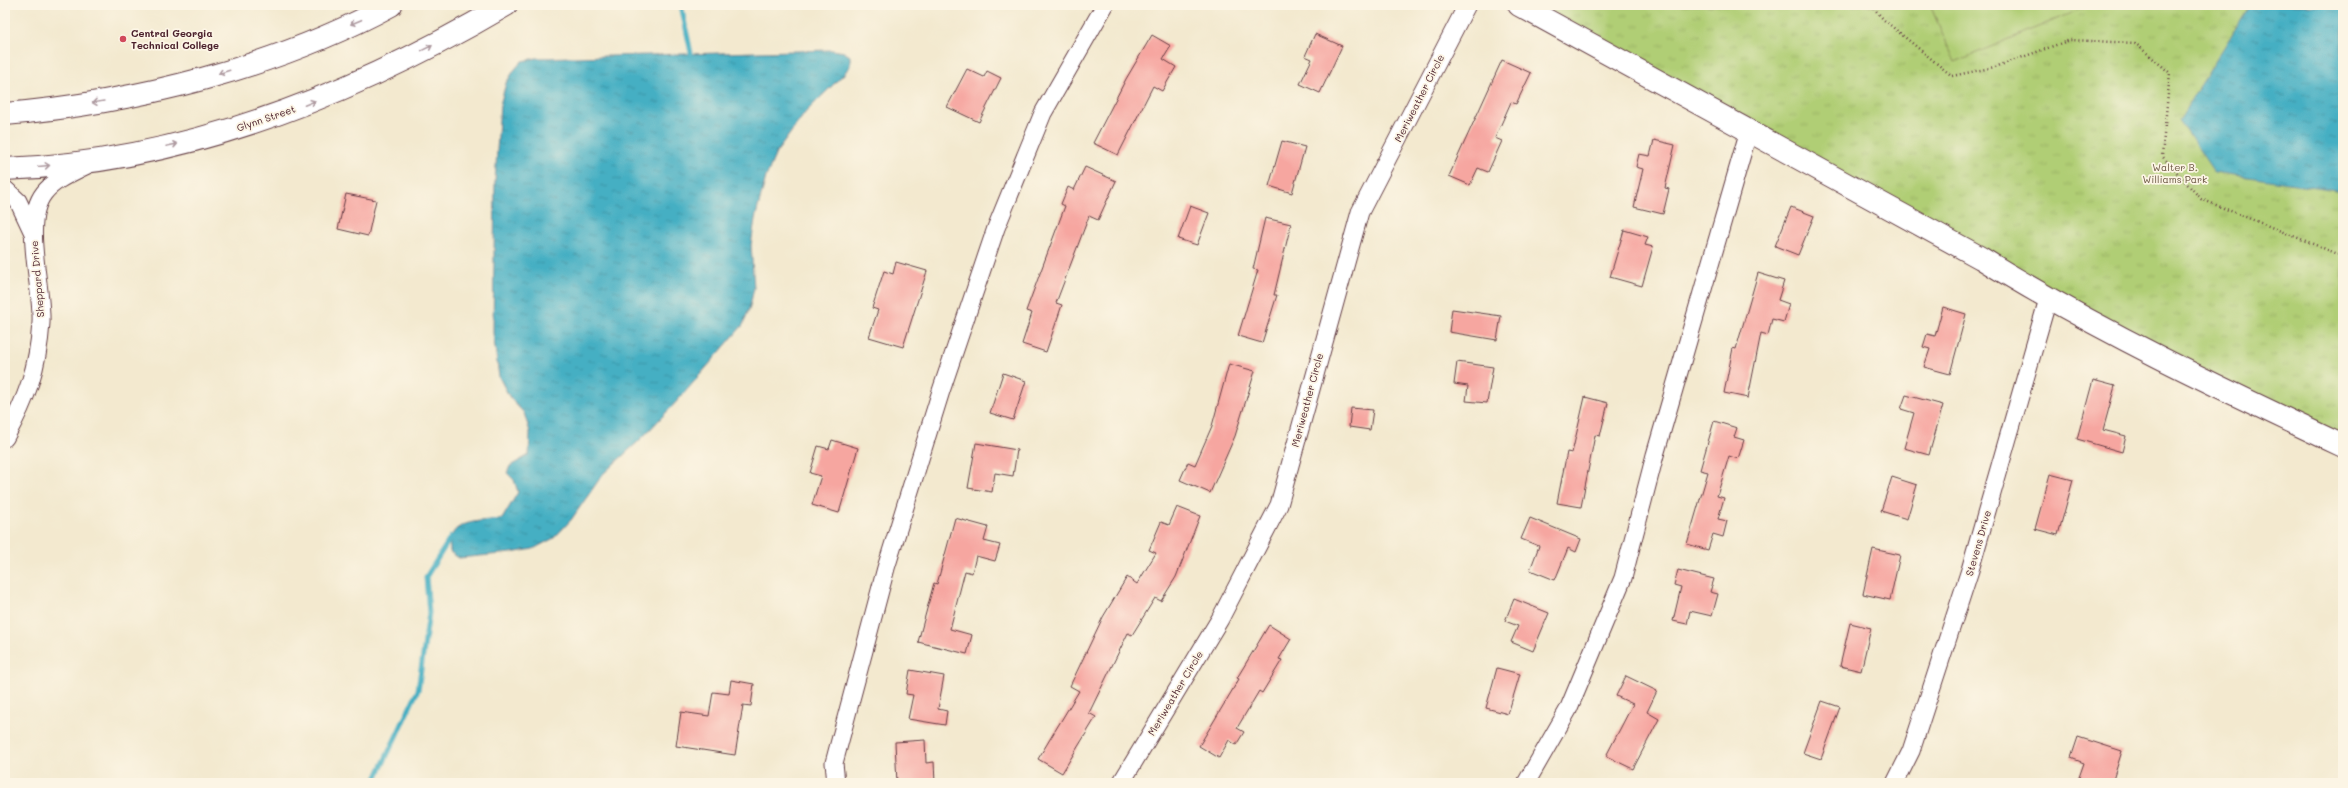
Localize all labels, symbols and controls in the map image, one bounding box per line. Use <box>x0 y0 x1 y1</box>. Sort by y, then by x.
one-way arrow <box>350 19 362 27</box>
place label: Central Georgia Technical College <box>131 26 219 52</box>
marker: Central Georgia Technical College <box>118 34 128 44</box>
one-way arrow <box>421 44 433 51</box>
street label: Meriweather Circle <box>1391 52 1447 144</box>
one-way arrow <box>218 69 231 76</box>
one-way arrow <box>92 98 105 106</box>
one-way arrow <box>303 98 315 106</box>
street label: Glynn Street <box>235 101 297 135</box>
one-way arrow <box>165 141 178 149</box>
park label: Walter B. Williams Park <box>2143 160 2207 186</box>
one-way arrow <box>37 162 50 169</box>
street label: Sheppard Drive <box>27 240 47 318</box>
street label: Meriweather Circle <box>1288 351 1326 449</box>
street label: Stevens Drive <box>1962 509 1994 577</box>
street label: Meriweather Circle <box>1144 648 1206 738</box>

